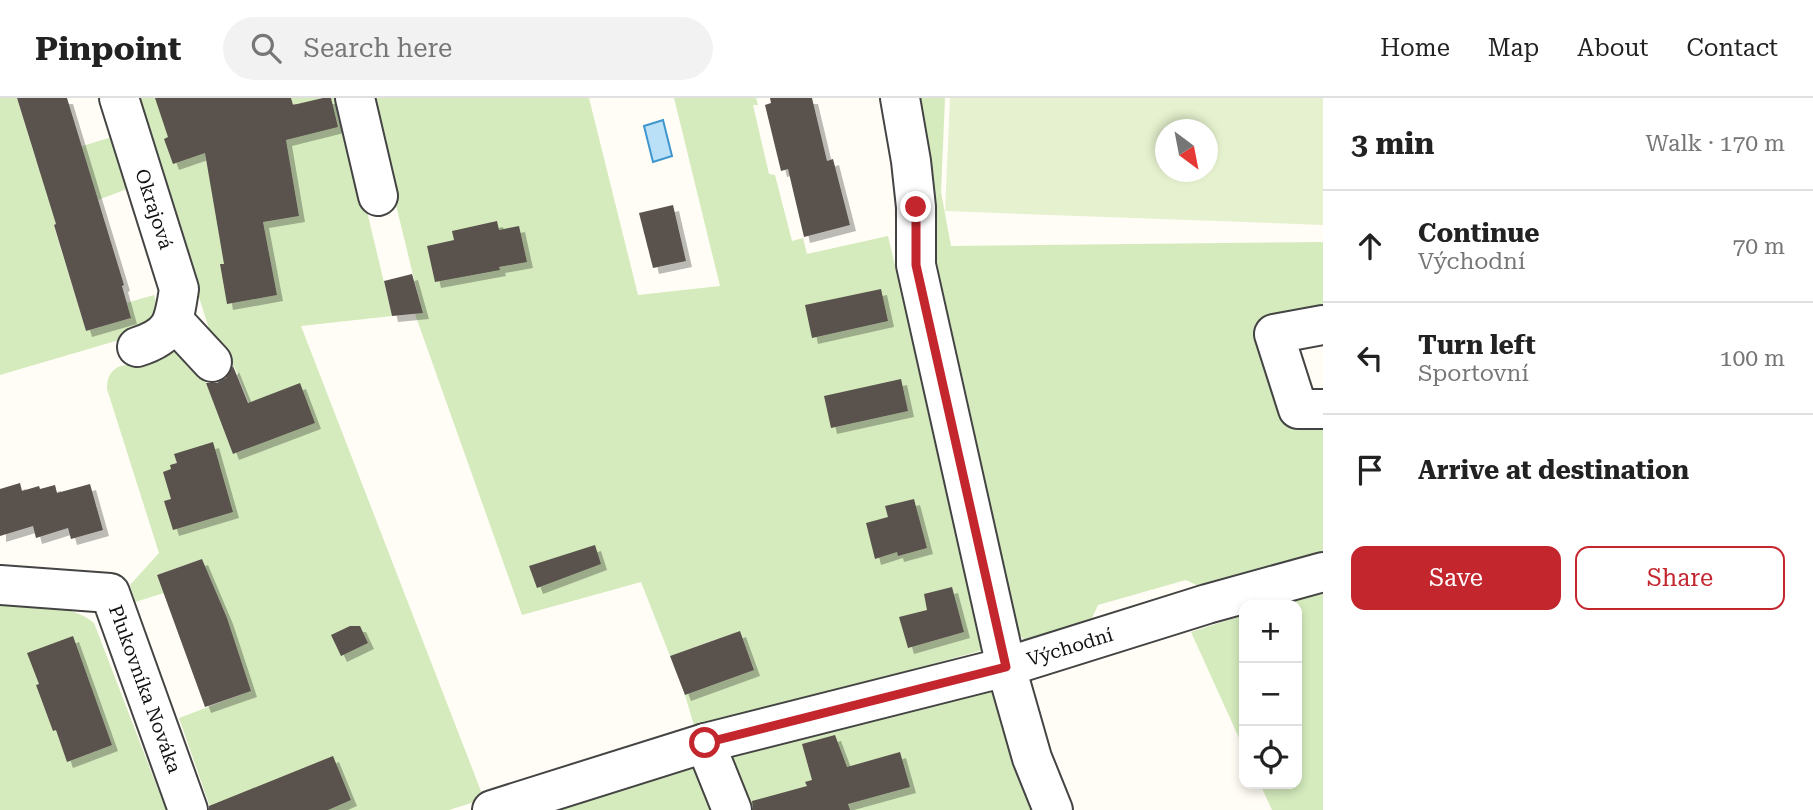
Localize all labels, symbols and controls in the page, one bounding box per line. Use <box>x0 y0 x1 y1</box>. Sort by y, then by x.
search box <box>223 17 713 80</box>
text: Pinpoint <box>35 29 181 68</box>
icon: search <box>247 29 285 67</box>
text: Search here <box>303 33 452 63</box>
text: Home <box>1380 34 1450 62</box>
text: Map <box>1488 34 1539 62</box>
text: About <box>1577 34 1648 62</box>
text: Contact <box>1686 34 1778 62</box>
north arrow <box>1155 119 1218 182</box>
text: 3 min <box>1351 126 1434 161</box>
text: Walk · 170 m <box>1646 130 1785 157</box>
street label: Okrajová <box>130 166 178 253</box>
route end <box>900 191 931 222</box>
text: Continue <box>1418 218 1540 248</box>
icon: ahead <box>1351 227 1389 265</box>
text: 70 m <box>1732 233 1785 260</box>
text: Východní <box>1418 248 1525 275</box>
text: Turn left <box>1418 330 1536 360</box>
icon: left <box>1351 339 1389 377</box>
text: 100 m <box>1720 345 1785 372</box>
text: Sportovní <box>1418 360 1529 387</box>
icon: arrive <box>1351 451 1389 489</box>
text: Arrive at destination <box>1418 455 1689 485</box>
button: Save <box>1351 546 1561 610</box>
button: Share <box>1575 546 1785 610</box>
map controls <box>1239 600 1302 789</box>
button: + <box>1239 600 1302 663</box>
street label: Plukovníka Nováka <box>104 602 186 777</box>
street label: Východní <box>1024 623 1116 671</box>
button: − <box>1239 663 1302 726</box>
button: locate <box>1239 726 1302 789</box>
route start <box>689 727 720 758</box>

